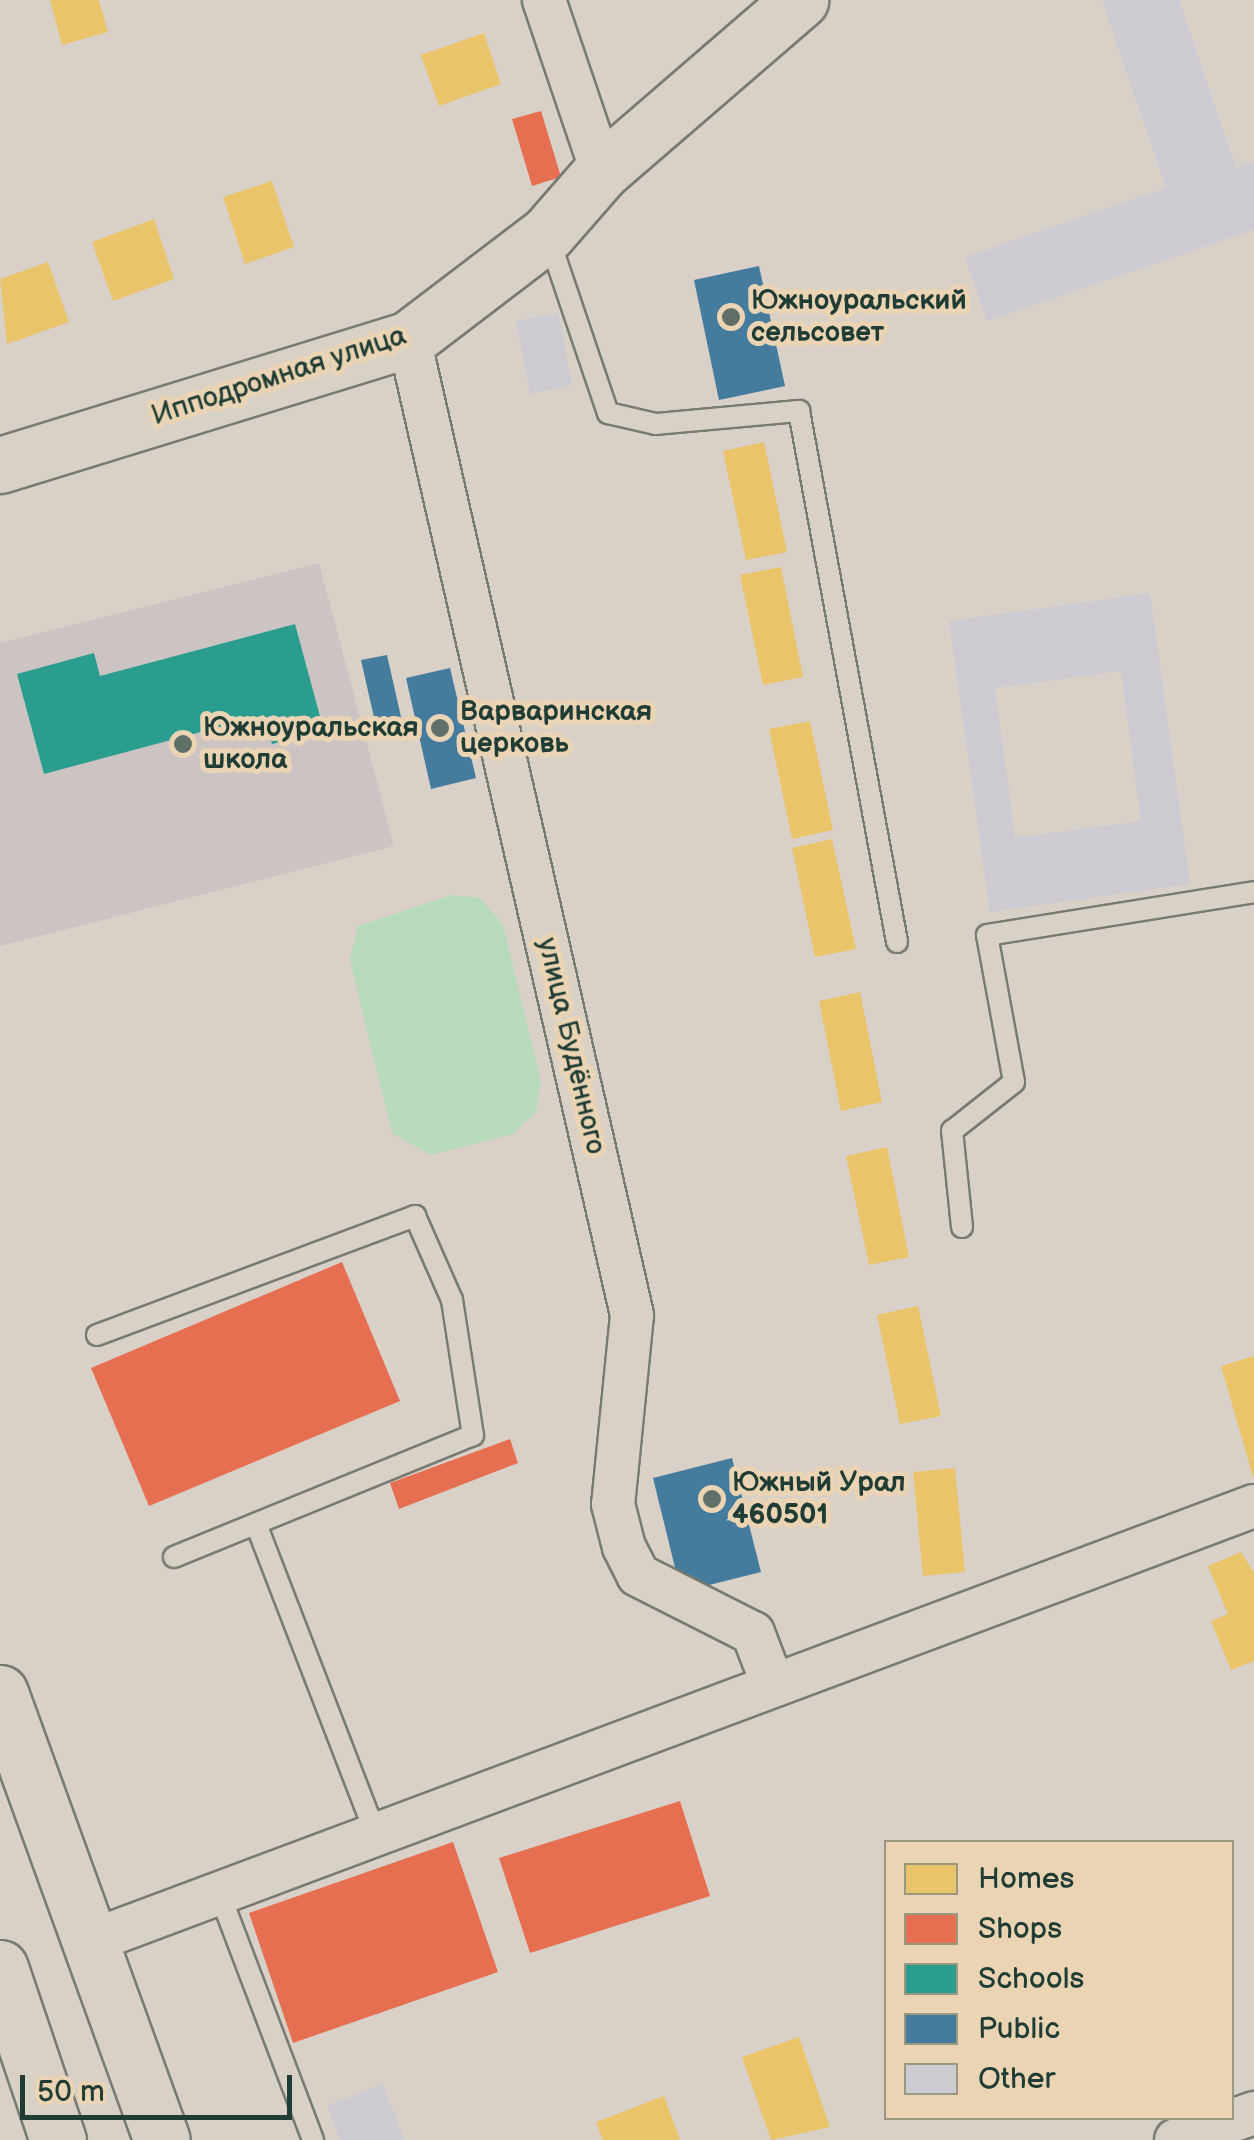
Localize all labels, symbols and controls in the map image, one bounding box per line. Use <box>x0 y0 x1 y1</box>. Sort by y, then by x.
place label: Южноуральский сельсовет <box>751 284 967 350</box>
marker: Южноуральский сельсовет <box>720 306 742 328</box>
street label: Ипподромная улица <box>147 319 411 433</box>
place label: Варваринская церковь <box>460 695 652 761</box>
place label: Южноуральская школа <box>203 711 419 777</box>
marker: Варваринская церковь <box>429 717 451 739</box>
marker: Южноуральская школа <box>172 733 194 755</box>
street label: улица Будённого <box>530 935 612 1157</box>
place label: Южный Урал 460501 <box>732 1466 906 1532</box>
marker: Южный Урал 460501 <box>701 1488 723 1510</box>
legend <box>884 1840 1234 2120</box>
text: Homes <box>978 1861 1074 1897</box>
text: Shops <box>978 1911 1062 1947</box>
text: Schools <box>978 1961 1084 1997</box>
text: Public <box>978 2011 1060 2047</box>
scale bar <box>25 2055 298 2117</box>
text: Other <box>978 2061 1055 2097</box>
text: 50 m <box>37 2074 105 2110</box>

